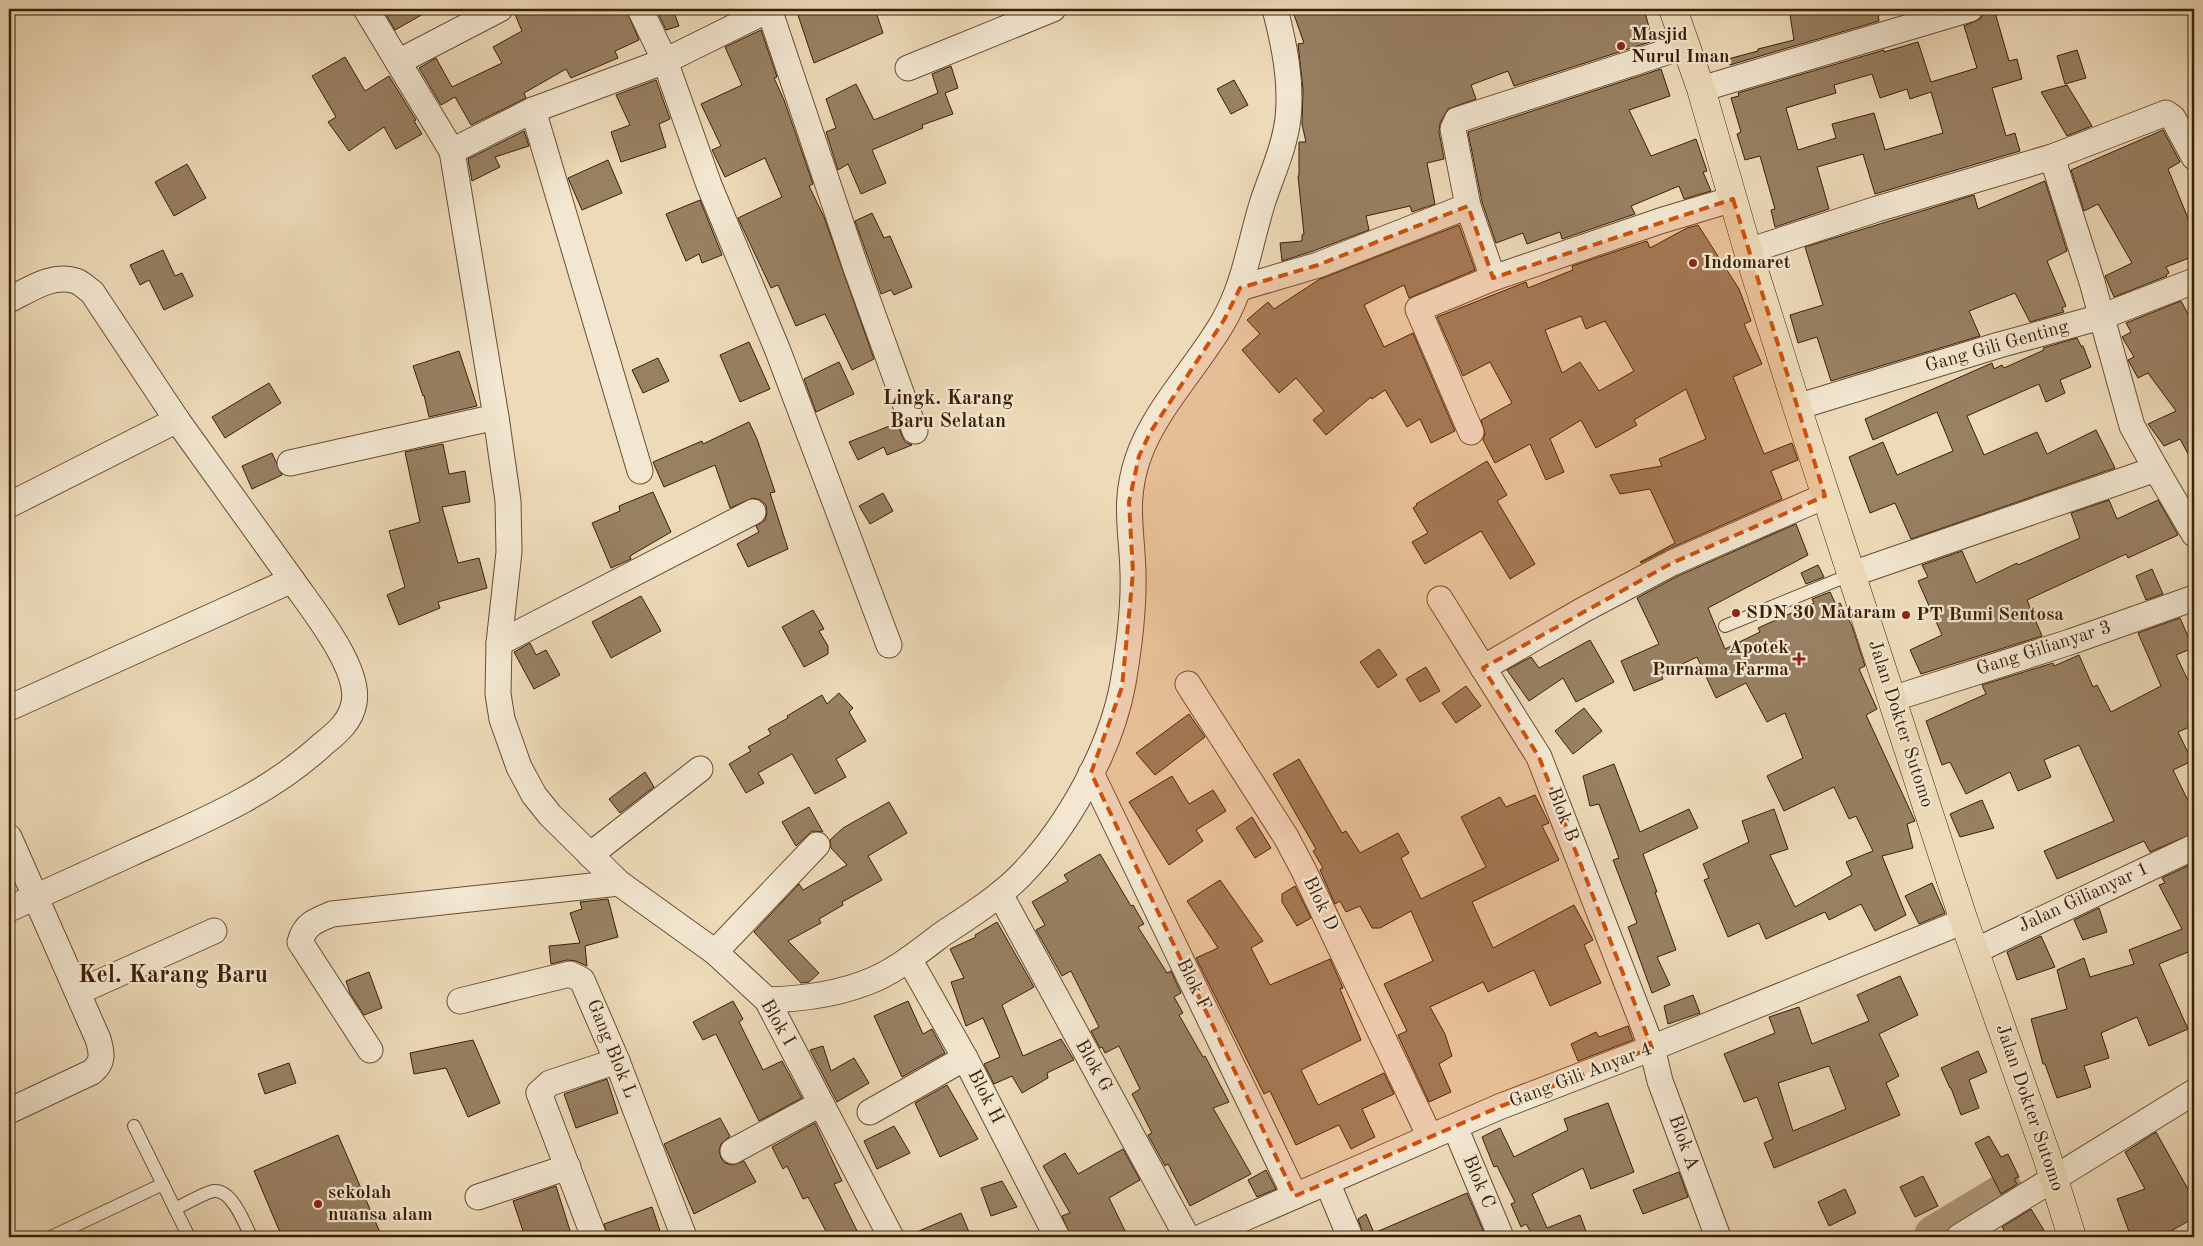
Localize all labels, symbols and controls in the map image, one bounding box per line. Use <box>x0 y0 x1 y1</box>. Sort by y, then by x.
place label: Masjid Nurul Iman <box>1631 26 1730 67</box>
marker: Masjid Nurul Iman <box>1615 40 1627 52</box>
place label: Indomaret <box>1703 254 1791 273</box>
marker: Indomaret <box>1687 257 1699 269</box>
street label: Gang Gili Genting <box>1923 317 2072 377</box>
district label: Lingk. Karang Baru Selatan <box>883 389 1013 432</box>
place label: SDN 30 Mataram <box>1746 604 1896 623</box>
place label: PT Bumi Sentosa <box>1916 606 2064 625</box>
marker: SDN 30 Mataram <box>1730 607 1742 619</box>
marker: PT Bumi Sentosa <box>1900 609 1912 621</box>
street label: Gang Gilianyar 3 <box>1974 618 2114 680</box>
street label: Jalan Dokter Sutomo <box>1864 638 1936 810</box>
place label: Apotek Purnama Farma <box>1652 639 1789 680</box>
marker: Apotek Purnama Farma <box>1793 653 1805 665</box>
street label: Blok B <box>1543 785 1581 845</box>
street label: Jalan Gilianyar 1 <box>2016 860 2152 936</box>
street label: Blok D <box>1299 874 1341 934</box>
street label: Blok F <box>1172 956 1214 1014</box>
district label: Kel. Karang Baru <box>78 964 268 988</box>
street label: Blok I <box>756 996 798 1050</box>
street label: Gang Blok L <box>583 997 639 1101</box>
street label: Jalan Dokter Sutomo <box>1992 1022 2066 1194</box>
street label: Blok G <box>1071 1037 1115 1096</box>
street label: Gang Gili Anyar 4 <box>1507 1040 1655 1112</box>
street label: Blok H <box>963 1067 1007 1127</box>
street label: Blok A <box>1664 1113 1702 1174</box>
street label: Blok C <box>1458 1153 1498 1211</box>
place label: sekolah nuansa alam <box>328 1184 433 1225</box>
marker: sekolah nuansa alam <box>312 1198 324 1210</box>

